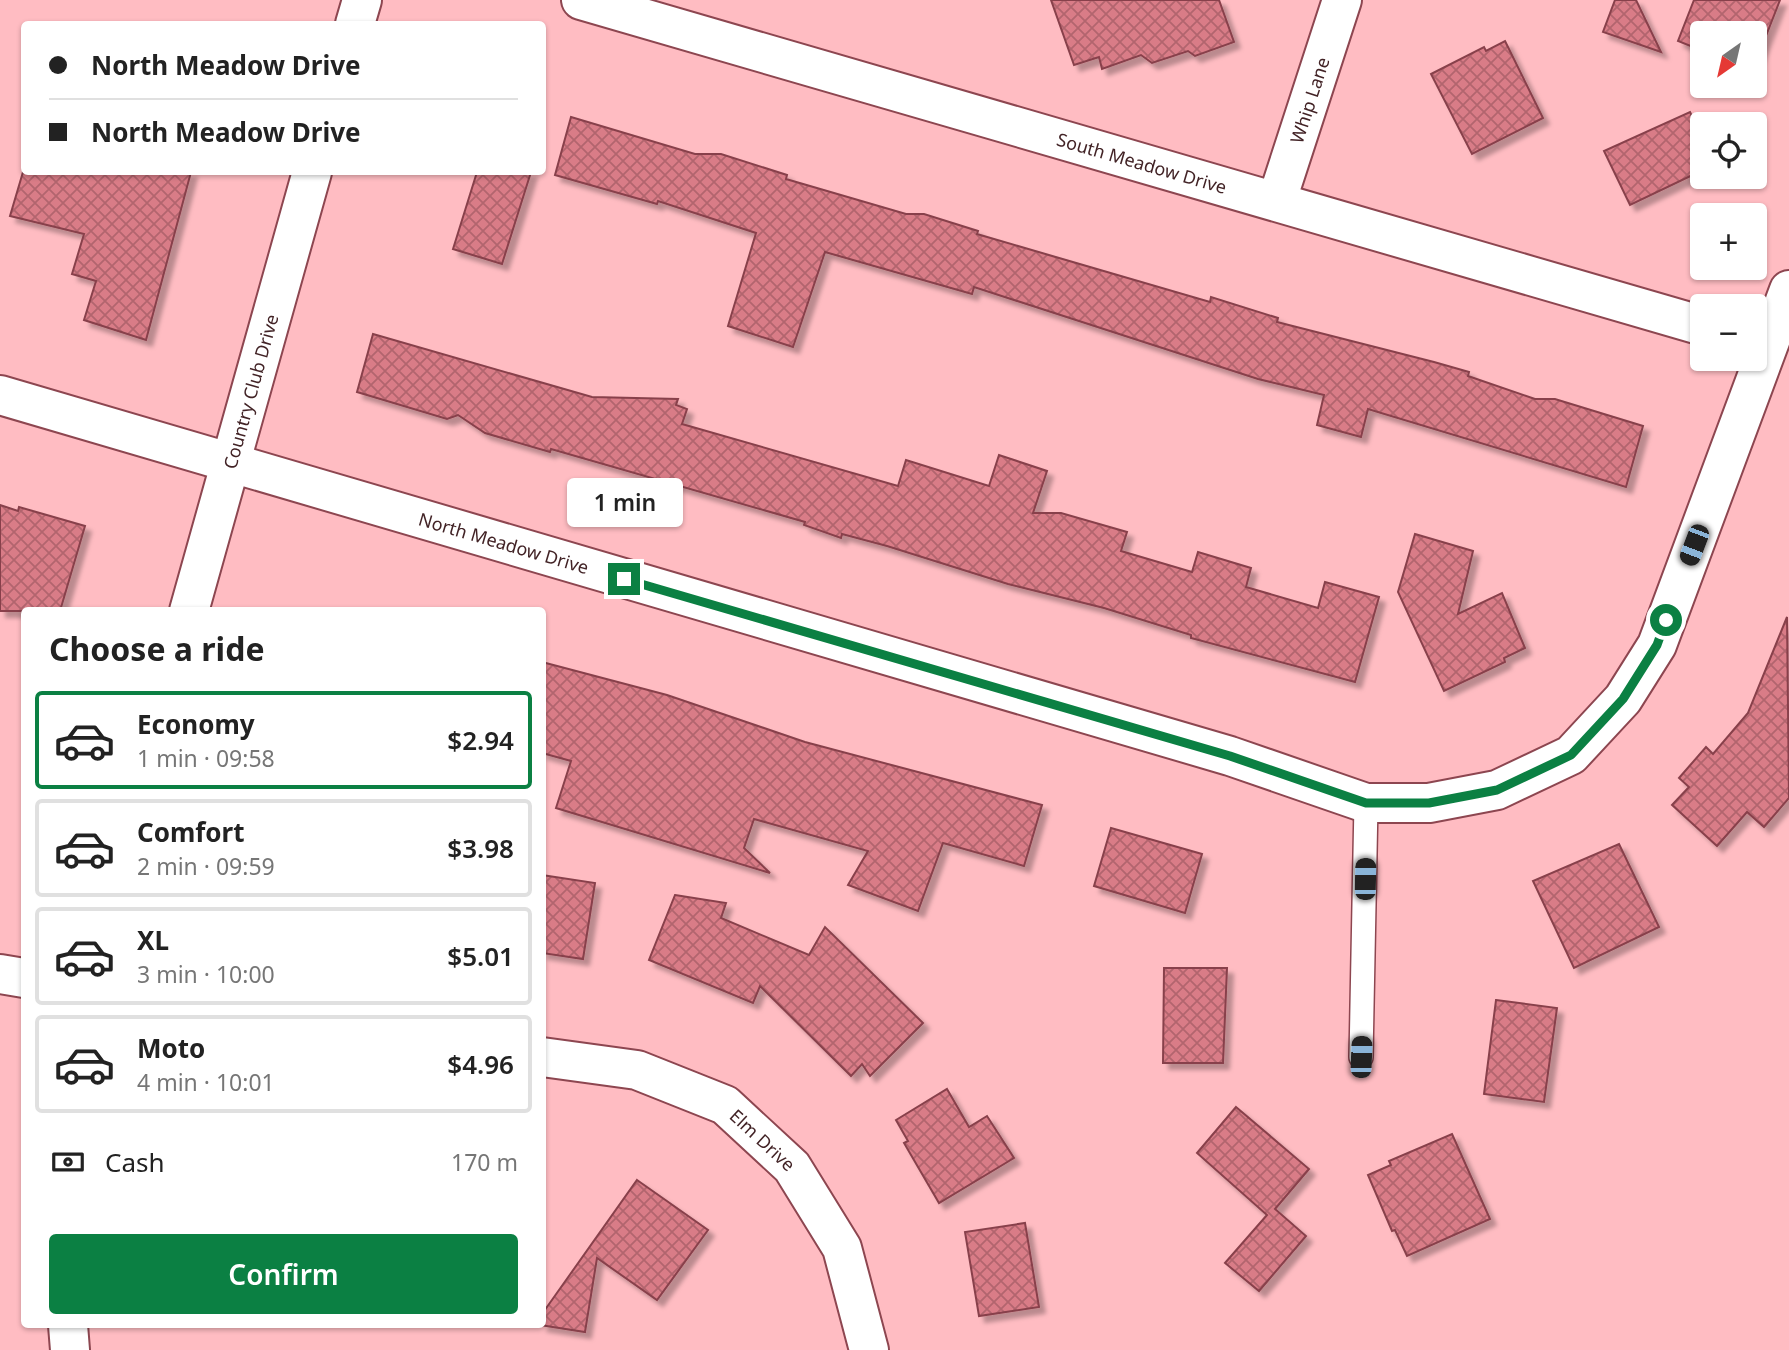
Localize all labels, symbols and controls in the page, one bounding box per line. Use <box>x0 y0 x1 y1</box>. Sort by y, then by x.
north arrow <box>1690 21 1768 98</box>
map controls <box>1690 21 1767 371</box>
text: North Meadow Drive <box>91 47 361 83</box>
street label: Whip Lane <box>1284 54 1335 146</box>
button: locate <box>1690 112 1767 189</box>
text: North Meadow Drive <box>91 114 361 150</box>
street label: South Meadow Drive <box>1054 127 1230 199</box>
button: + <box>1690 203 1767 280</box>
button: − <box>1690 294 1767 371</box>
street label: Country Club Drive <box>217 311 284 472</box>
callout: 1 min <box>566 477 682 526</box>
text: 1 min <box>594 486 656 518</box>
street label: North Meadow Drive <box>416 507 592 579</box>
car <box>1677 522 1712 568</box>
route end <box>608 563 640 595</box>
route start <box>1650 604 1682 636</box>
text: Choose a ride <box>49 627 265 670</box>
text: Economy <box>137 706 255 742</box>
icon: car <box>53 709 116 772</box>
text: $2.94 <box>447 722 514 758</box>
text: 1 min · 09:58 <box>137 742 275 774</box>
text: Comfort <box>137 814 245 850</box>
icon: car <box>53 817 116 880</box>
text: $3.98 <box>447 830 514 866</box>
text: 2 min · 09:59 <box>137 850 275 882</box>
car <box>1355 858 1376 900</box>
text: XL <box>137 922 169 958</box>
icon: car <box>53 925 116 988</box>
text: $5.01 <box>447 938 514 974</box>
text: 3 min · 10:00 <box>137 958 275 990</box>
text: Moto <box>137 1030 205 1066</box>
icon: car <box>53 1033 116 1096</box>
car <box>1350 1036 1373 1078</box>
text: $4.96 <box>447 1046 514 1082</box>
text: 4 min · 10:01 <box>137 1066 275 1098</box>
street label: Elm Drive <box>725 1104 801 1176</box>
icon: cash <box>49 1143 87 1181</box>
text: Cash <box>105 1144 165 1180</box>
text: 170 m <box>451 1146 518 1178</box>
button: Confirm <box>49 1234 518 1314</box>

